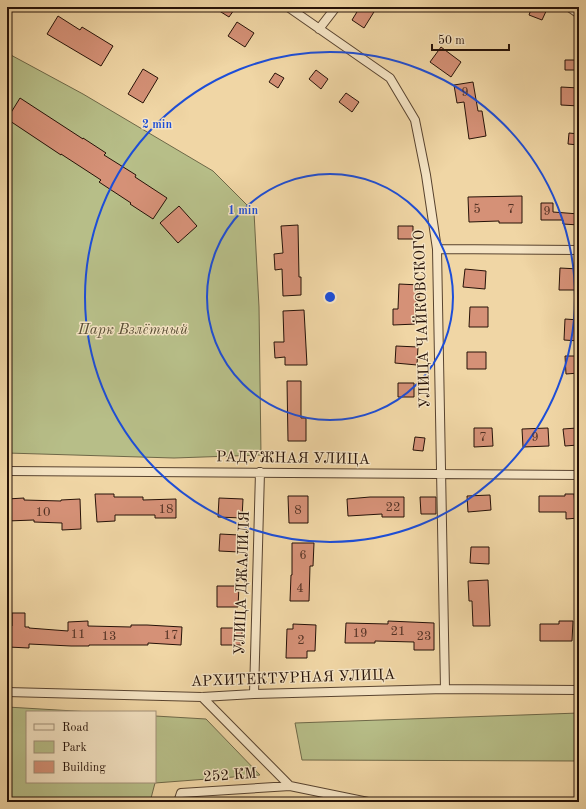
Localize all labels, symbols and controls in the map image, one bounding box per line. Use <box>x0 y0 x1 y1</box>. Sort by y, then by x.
scale bar <box>432 26 509 52</box>
text: 50 m <box>438 34 465 47</box>
house number: 9 <box>461 86 469 99</box>
text: 2 min <box>142 119 172 131</box>
house number: 5 <box>473 203 481 216</box>
house number: 7 <box>507 203 515 216</box>
text: 1 min <box>228 205 258 217</box>
house number: 9 <box>543 205 551 218</box>
street label: УЛИЦА ЧАЙКОВСКОГО <box>408 229 434 409</box>
centre of rings <box>323 290 337 304</box>
park label: Парк Взлётный <box>77 323 189 338</box>
house number: 7 <box>479 431 487 444</box>
house number: 9 <box>531 431 539 444</box>
street label: РАДУЖНАЯ УЛИЦА <box>216 450 371 468</box>
house number: 22 <box>385 501 401 514</box>
house number: 18 <box>158 503 174 516</box>
house number: 8 <box>294 504 302 517</box>
house number: 10 <box>35 506 51 519</box>
street label: УЛИЦА ДЖАЛИЛЯ <box>233 511 253 655</box>
house number: 6 <box>299 549 307 562</box>
house number: 4 <box>296 582 304 595</box>
house number: 21 <box>390 625 406 638</box>
house number: 19 <box>352 627 368 640</box>
house number: 11 <box>70 628 86 641</box>
house number: 17 <box>163 629 179 642</box>
house number: 13 <box>101 630 117 643</box>
house number: 23 <box>416 630 432 643</box>
house number: 2 <box>297 634 305 647</box>
street label: АРХИТЕКТУРНАЯ УЛИЦА <box>190 668 396 690</box>
legend <box>26 711 156 783</box>
text: Road <box>62 722 89 734</box>
text: Park <box>62 742 87 754</box>
text: Building <box>62 762 106 774</box>
street label: 252 КМ <box>203 767 257 785</box>

